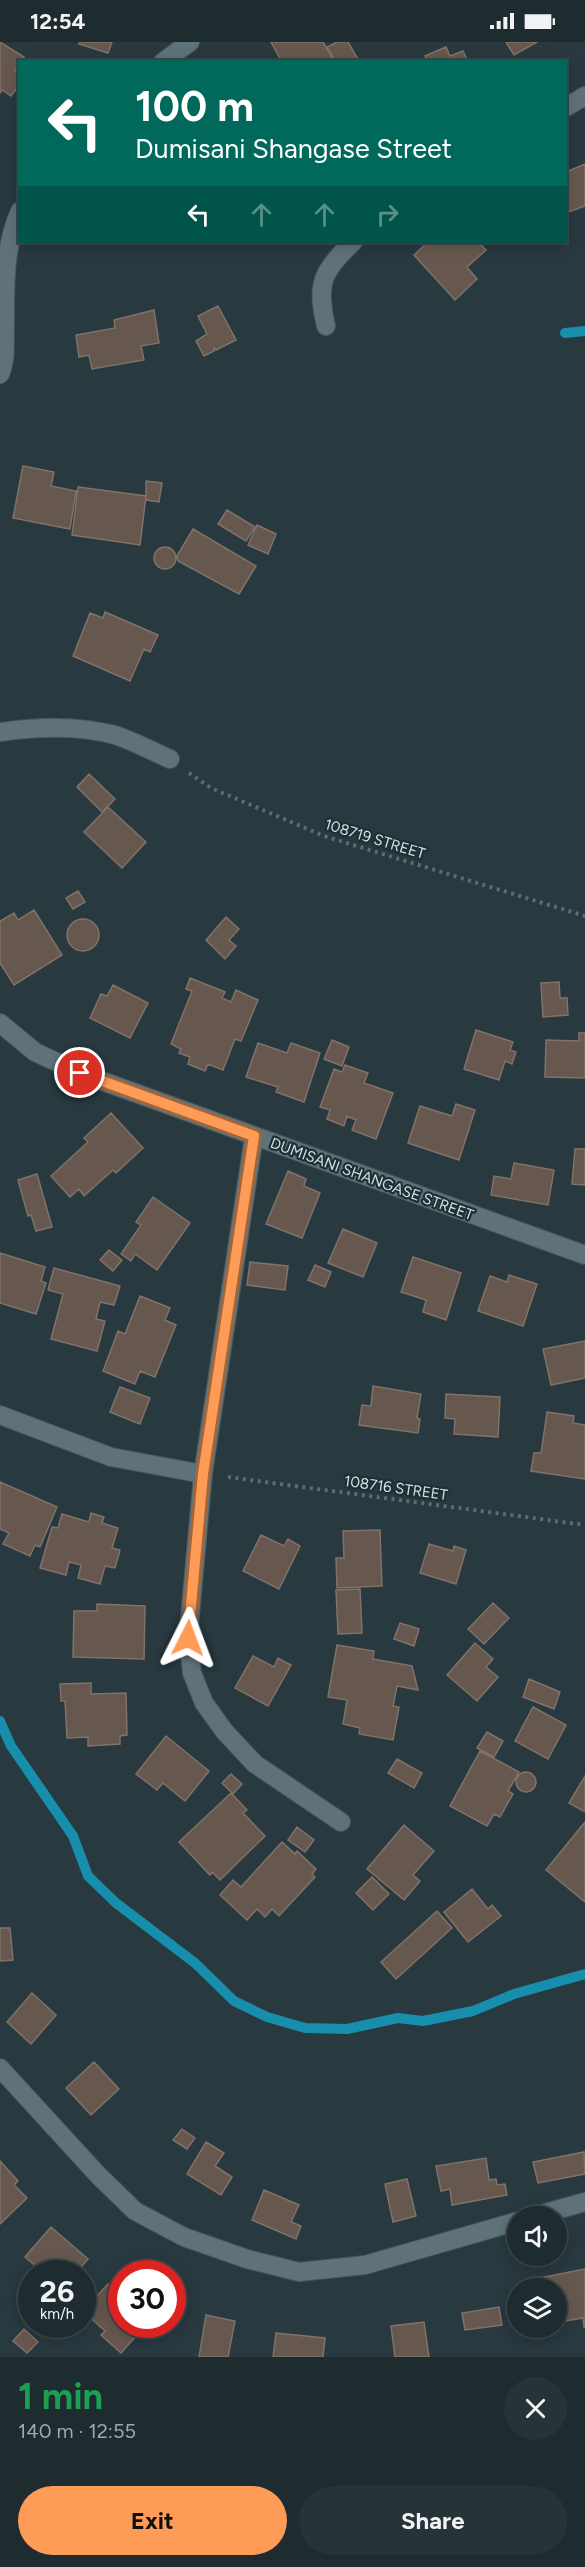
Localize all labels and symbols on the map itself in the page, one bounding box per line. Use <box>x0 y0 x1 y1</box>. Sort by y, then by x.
street label: 108719 STREET <box>322 815 428 863</box>
pin <box>54 1047 105 1098</box>
street label: DUMISANI SHANGASE STREET <box>268 1134 477 1224</box>
street label: 108716 STREET <box>343 1472 450 1504</box>
position arrow <box>156 1606 220 1670</box>
speed limit sign: 30 <box>108 2260 186 2338</box>

